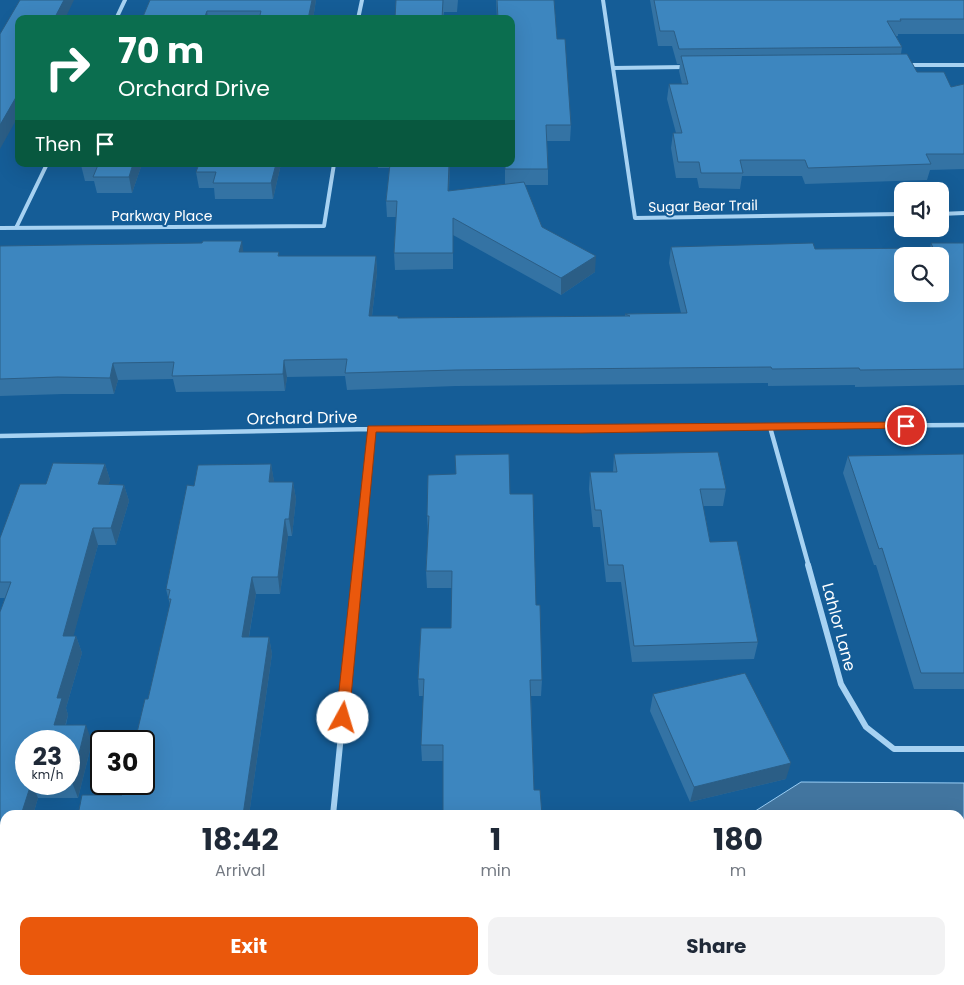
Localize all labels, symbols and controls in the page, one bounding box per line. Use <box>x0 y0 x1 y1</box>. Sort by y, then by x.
text: 70 m <box>118 26 204 75</box>
icon: right <box>35 35 100 100</box>
text: Orchard Drive <box>118 73 270 104</box>
icon: arrive <box>91 130 119 158</box>
text: Then <box>35 131 81 158</box>
map controls <box>894 182 949 302</box>
button: sound <box>894 182 949 237</box>
street label: Sugar Bear Trail <box>648 195 758 217</box>
street label: Parkway Place <box>112 206 213 226</box>
button: search <box>894 247 949 302</box>
pin <box>885 405 927 447</box>
street label: Orchard Drive <box>247 406 358 430</box>
icon: arrive <box>892 412 920 440</box>
street label: Lahlor Lane <box>816 580 862 674</box>
position arrow <box>316 691 368 743</box>
speed limit sign: 30 <box>90 730 155 795</box>
text: 23 <box>33 739 62 774</box>
text: km/h <box>32 766 63 783</box>
text: 18:42 <box>202 818 279 861</box>
text: 1 <box>490 818 501 861</box>
text: 180 <box>713 818 763 861</box>
text: Arrival <box>215 859 265 882</box>
text: min <box>480 859 511 882</box>
text: m <box>730 859 746 882</box>
button: Exit <box>20 917 478 975</box>
button: Share <box>488 917 945 975</box>

